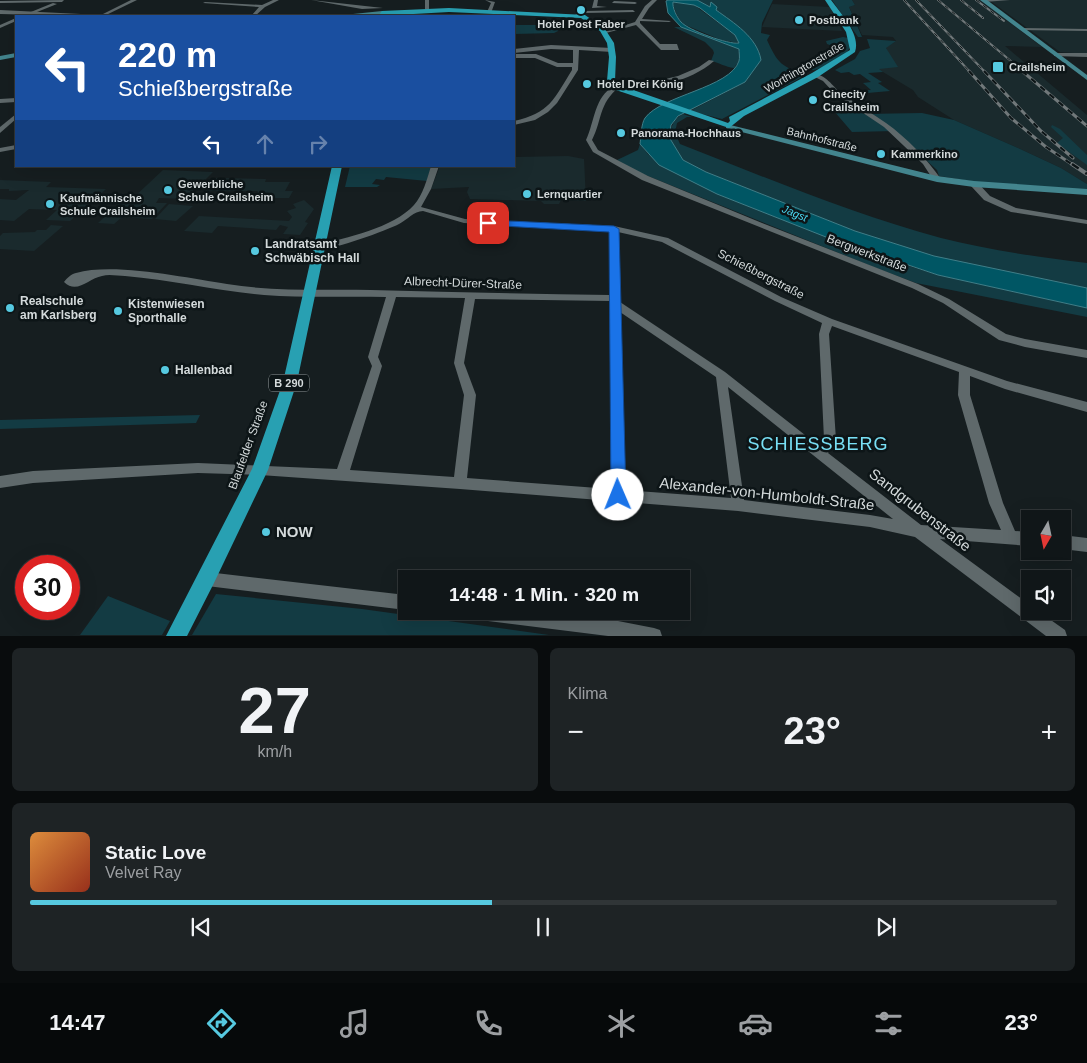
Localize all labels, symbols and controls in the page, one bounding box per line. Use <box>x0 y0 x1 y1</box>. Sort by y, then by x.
marker: Hotel Post Faber <box>575 4 587 16</box>
marker: Postbank <box>793 14 805 26</box>
place label: Postbank <box>809 14 859 26</box>
place label: Hotel Post Faber <box>537 18 625 30</box>
icon: left <box>35 35 100 100</box>
text: 220 m <box>118 35 217 74</box>
street label: Worthingtonstraße <box>762 39 846 95</box>
marker: Crailsheim <box>991 60 1005 74</box>
place label: Crailsheim <box>1009 61 1065 73</box>
text: Schießbergstraße <box>118 76 293 101</box>
marker: Hotel Drei König <box>581 78 593 90</box>
place label: Hotel Drei König <box>597 78 683 90</box>
place label: Cinecity Crailsheim <box>823 88 879 113</box>
marker: Cinecity Crailsheim <box>807 94 819 106</box>
street label: Bahnhofstraße <box>786 124 858 154</box>
marker: Panorama-Hochhaus <box>615 127 627 139</box>
place label: Panorama-Hochhaus <box>631 127 741 139</box>
icon: left <box>198 130 226 158</box>
icon: ahead <box>251 130 279 158</box>
icon: right <box>304 130 332 158</box>
marker: Kammerkino <box>875 148 887 160</box>
place label: Kammerkino <box>891 148 958 160</box>
place label: Gewerbliche Schule Crailsheim <box>178 178 274 203</box>
marker: Gewerbliche Schule Crailsheim <box>162 184 174 196</box>
marker: Lernquartier <box>521 188 533 200</box>
place label: Lernquartier <box>537 188 603 200</box>
place label: Kaufmännische Schule Crailsheim <box>60 192 156 217</box>
marker: Kaufmännische Schule Crailsheim <box>44 198 56 210</box>
pin <box>467 202 509 244</box>
water label: Jagst <box>780 202 810 224</box>
icon: arrive <box>474 209 502 237</box>
street label: Bergwerkstraße <box>825 231 909 275</box>
place label: Landratsamt Schwäbisch Hall <box>265 237 360 265</box>
marker: Landratsamt Schwäbisch Hall <box>249 245 261 257</box>
street label: Schießbergstraße <box>715 246 807 302</box>
street label: Albrecht-Dürer-Straße <box>404 274 523 292</box>
place label: Realschule am Karlsberg <box>20 294 97 322</box>
place label: Kistenwiesen Sporthalle <box>128 297 205 325</box>
marker: Realschule am Karlsberg <box>4 302 16 314</box>
marker: Kistenwiesen Sporthalle <box>112 305 124 317</box>
place label: Hallenbad <box>175 363 232 377</box>
marker: Hallenbad <box>159 364 171 376</box>
road number: B 290 <box>269 374 309 392</box>
street label: Blaufelder Straße <box>225 398 271 491</box>
district label: SCHIESSBERG <box>747 434 889 454</box>
street label: Sandgrubenstraße <box>866 465 974 555</box>
position arrow <box>591 468 643 520</box>
street label: Alexander-von-Humboldt-Straße <box>659 474 875 513</box>
north arrow <box>1021 510 1071 560</box>
map controls <box>1021 510 1071 620</box>
place label: NOW <box>276 523 314 540</box>
marker: NOW <box>260 526 272 538</box>
speed limit sign: 30 <box>15 555 80 620</box>
button: sound <box>1021 570 1071 620</box>
text: 14:48 · 1 Min. · 320 m <box>449 584 639 605</box>
text: 27 <box>239 674 311 747</box>
text: Klima <box>568 685 608 702</box>
text: 23° <box>784 710 841 752</box>
text: − <box>568 716 584 747</box>
text: + <box>1041 716 1057 747</box>
text: km/h <box>257 743 292 760</box>
text: Static Love <box>105 842 206 863</box>
text: Velvet Ray <box>105 864 181 881</box>
icon: previous <box>187 913 215 941</box>
icon: pause <box>529 913 557 941</box>
icon: next <box>872 913 900 941</box>
icon: directions <box>204 1006 239 1041</box>
icon: music <box>337 1006 372 1041</box>
icon: phone <box>471 1006 506 1041</box>
icon: climate <box>604 1006 639 1041</box>
icon: car <box>738 1006 773 1041</box>
icon: filters <box>871 1006 906 1041</box>
text: 14:47 <box>49 1010 105 1035</box>
text: 23° <box>1004 1010 1038 1035</box>

